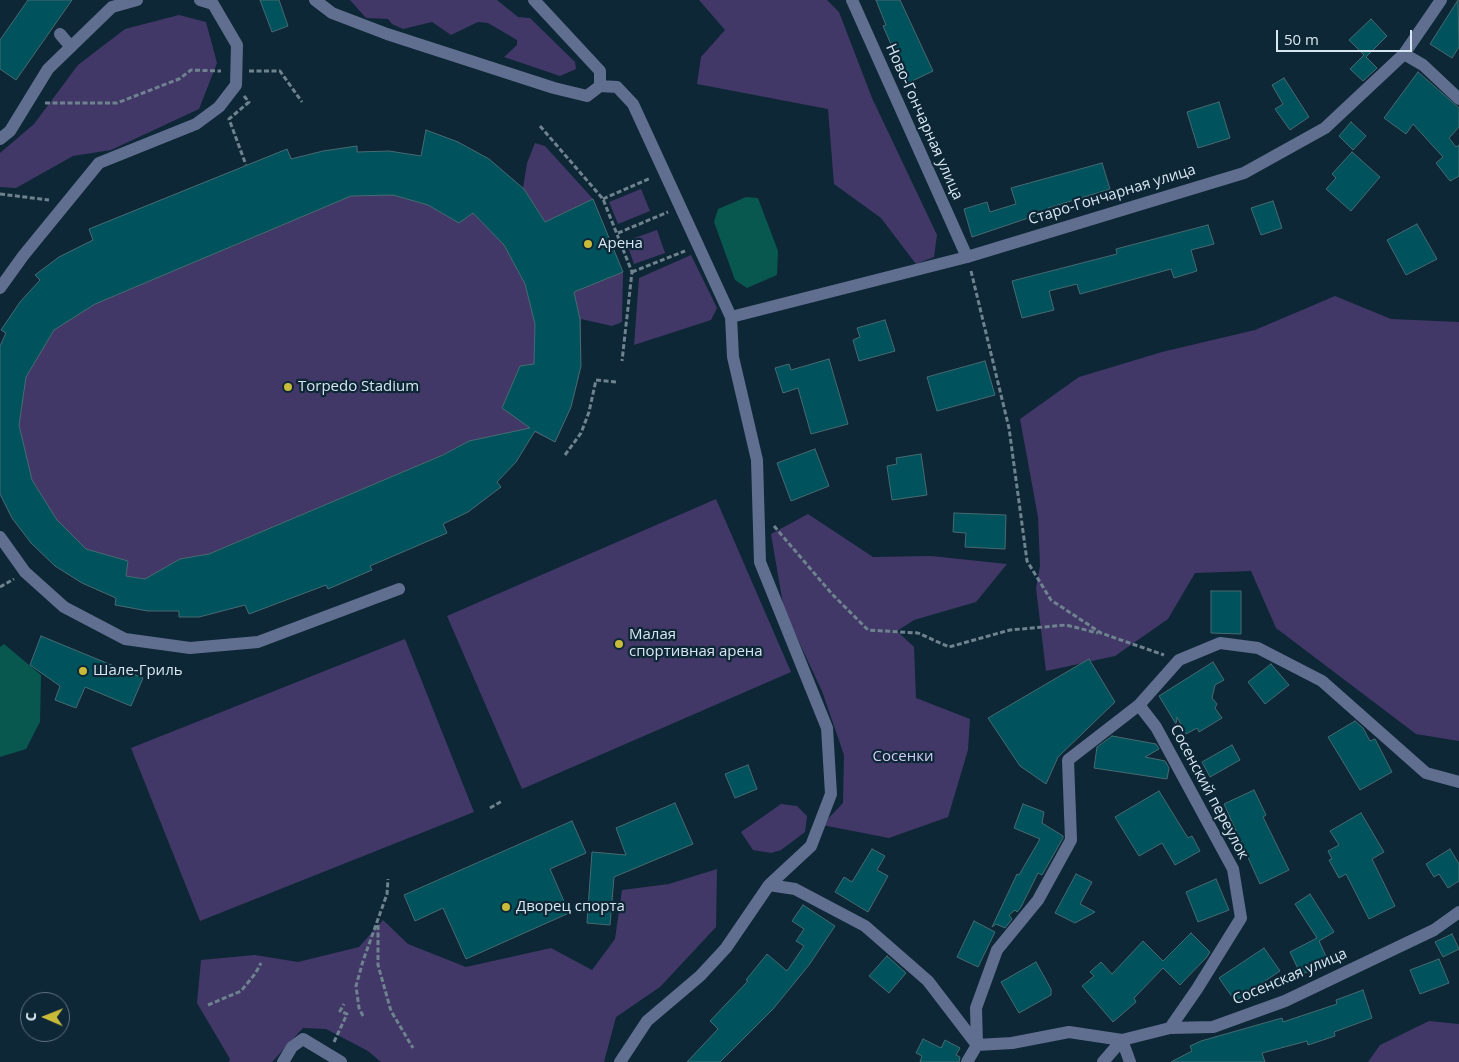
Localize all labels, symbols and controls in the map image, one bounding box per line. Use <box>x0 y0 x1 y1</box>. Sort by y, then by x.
scale bar <box>1279 20 1415 52</box>
text: 50 m <box>1284 29 1319 49</box>
street label: Ново-Гончарная улица <box>881 41 967 203</box>
street label: Старо-Гончарная улица <box>1026 161 1198 229</box>
place label: Арена <box>598 235 643 253</box>
marker: Арена <box>582 238 594 250</box>
place label: Torpedo Stadium <box>298 378 419 396</box>
marker: Torpedo Stadium <box>282 381 294 393</box>
place label: Малая спортивная арена <box>629 626 763 661</box>
marker: Малая спортивная арена <box>613 638 625 650</box>
place label: Шале-Гриль <box>93 662 183 680</box>
marker: Шале-Гриль <box>77 665 89 677</box>
street label: Сосенский переулок <box>1166 722 1252 862</box>
park label: Сосенки <box>873 748 933 766</box>
place label: Дворец спорта <box>516 898 625 916</box>
marker: Дворец спорта <box>500 901 512 913</box>
street label: Сосенская улица <box>1230 945 1350 1009</box>
north arrow <box>20 992 70 1042</box>
text: С <box>21 1012 40 1021</box>

